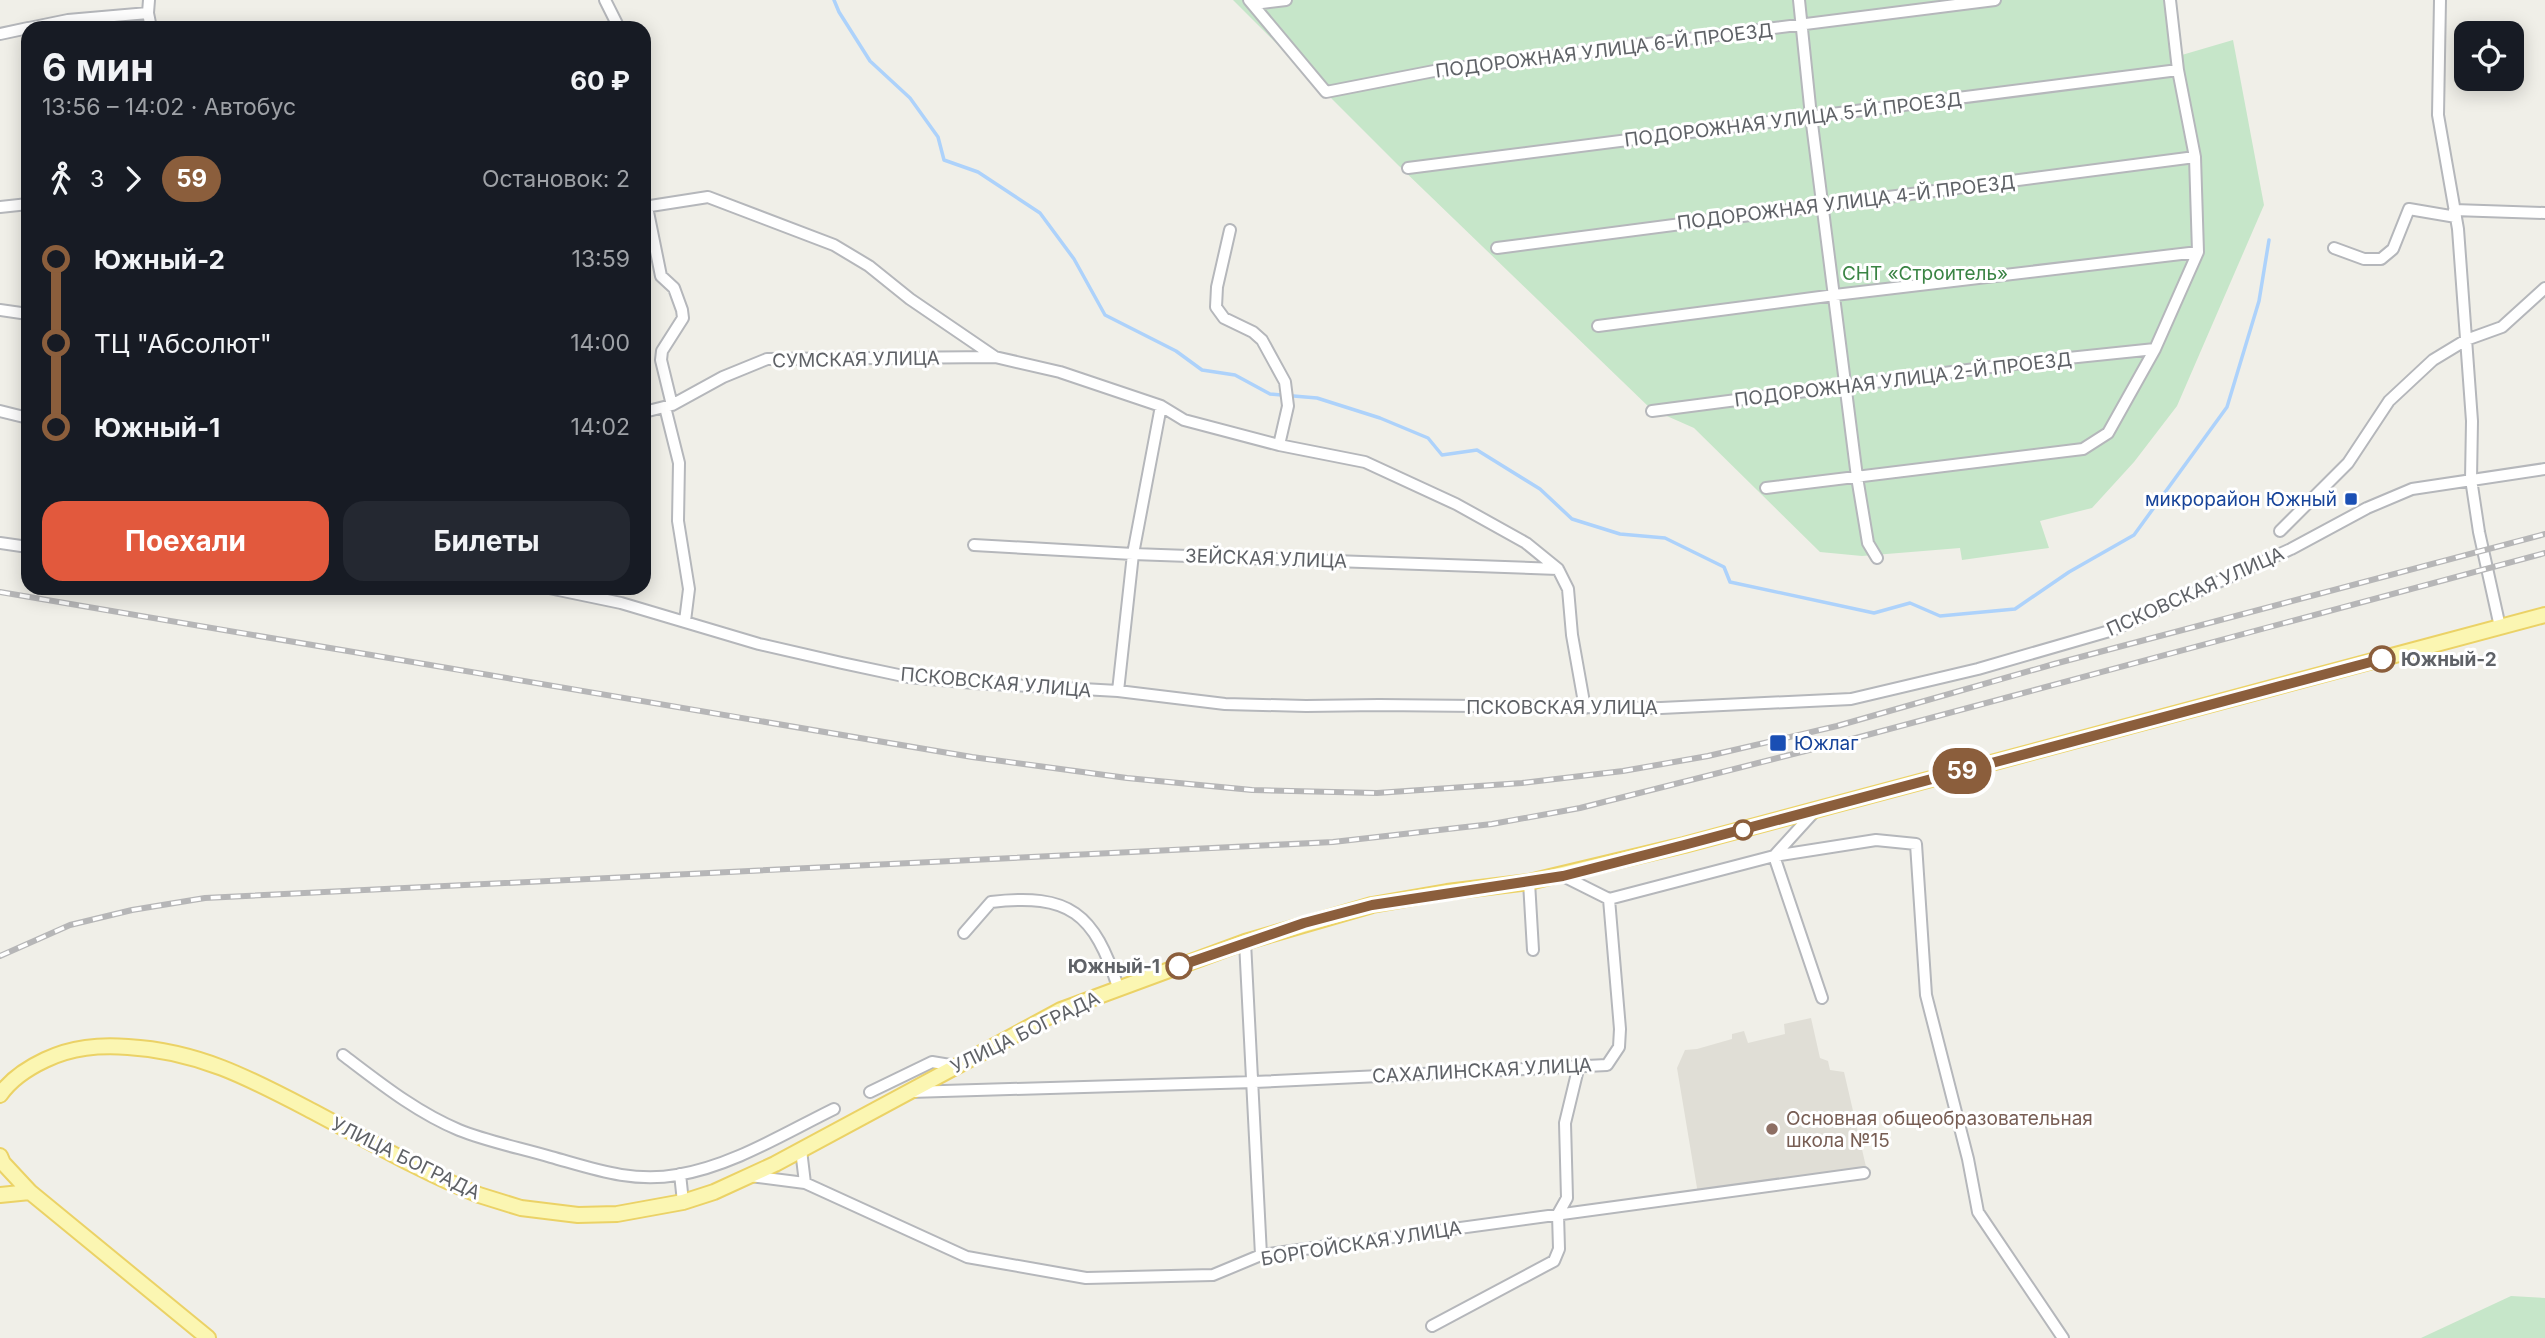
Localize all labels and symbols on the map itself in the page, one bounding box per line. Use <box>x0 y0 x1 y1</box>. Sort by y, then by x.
street label: ПОДОРОЖНАЯ УЛИЦА 6-Й ПРОЕЗД <box>1434 17 1774 83</box>
street label: ПОДОРОЖНАЯ УЛИЦА 5-Й ПРОЕЗД <box>1623 86 1963 152</box>
street label: ПОДОРОЖНАЯ УЛИЦА 4-Й ПРОЕЗД <box>1676 169 2016 235</box>
park label: СНТ «Строитель» <box>1842 262 2008 285</box>
street label: ПОДОРОЖНАЯ УЛИЦА 2-Й ПРОЕЗД <box>1733 346 2073 412</box>
street label: СУМСКАЯ УЛИЦА <box>772 347 940 372</box>
place label: микрорайон Южный <box>2145 488 2337 511</box>
marker: микрорайон Южный <box>2343 491 2359 507</box>
street label: ПСКОВСКАЯ УЛИЦА <box>2103 542 2287 641</box>
street label: ЗЕЙСКАЯ УЛИЦА <box>1185 543 1347 573</box>
marker: Южный-2 <box>2369 646 2395 672</box>
place label: Южный-2 <box>2401 648 2497 671</box>
street label: ПСКОВСКАЯ УЛИЦА <box>899 663 1092 702</box>
street label: ПСКОВСКАЯ УЛИЦА <box>1466 696 1658 719</box>
place label: Южлаг <box>1794 732 1859 755</box>
marker: Южлаг <box>1768 733 1788 753</box>
line badge: 59 <box>1930 748 1994 794</box>
unlabelled marker <box>1733 820 1753 840</box>
marker: Южный-1 <box>1166 953 1192 979</box>
place label: Южный-1 <box>1068 955 1160 978</box>
street label: УЛИЦА БОГРАДА <box>947 986 1103 1078</box>
street label: САХАЛИНСКАЯ УЛИЦА <box>1372 1053 1592 1088</box>
place label: Основная общеобразовательная школа №15 <box>1786 1107 2093 1152</box>
street label: УЛИЦА БОГРАДА <box>328 1112 484 1204</box>
marker: Основная общеобразовательная школа №15 <box>1764 1121 1780 1137</box>
street label: БОРГОЙСКАЯ УЛИЦА <box>1259 1215 1463 1271</box>

